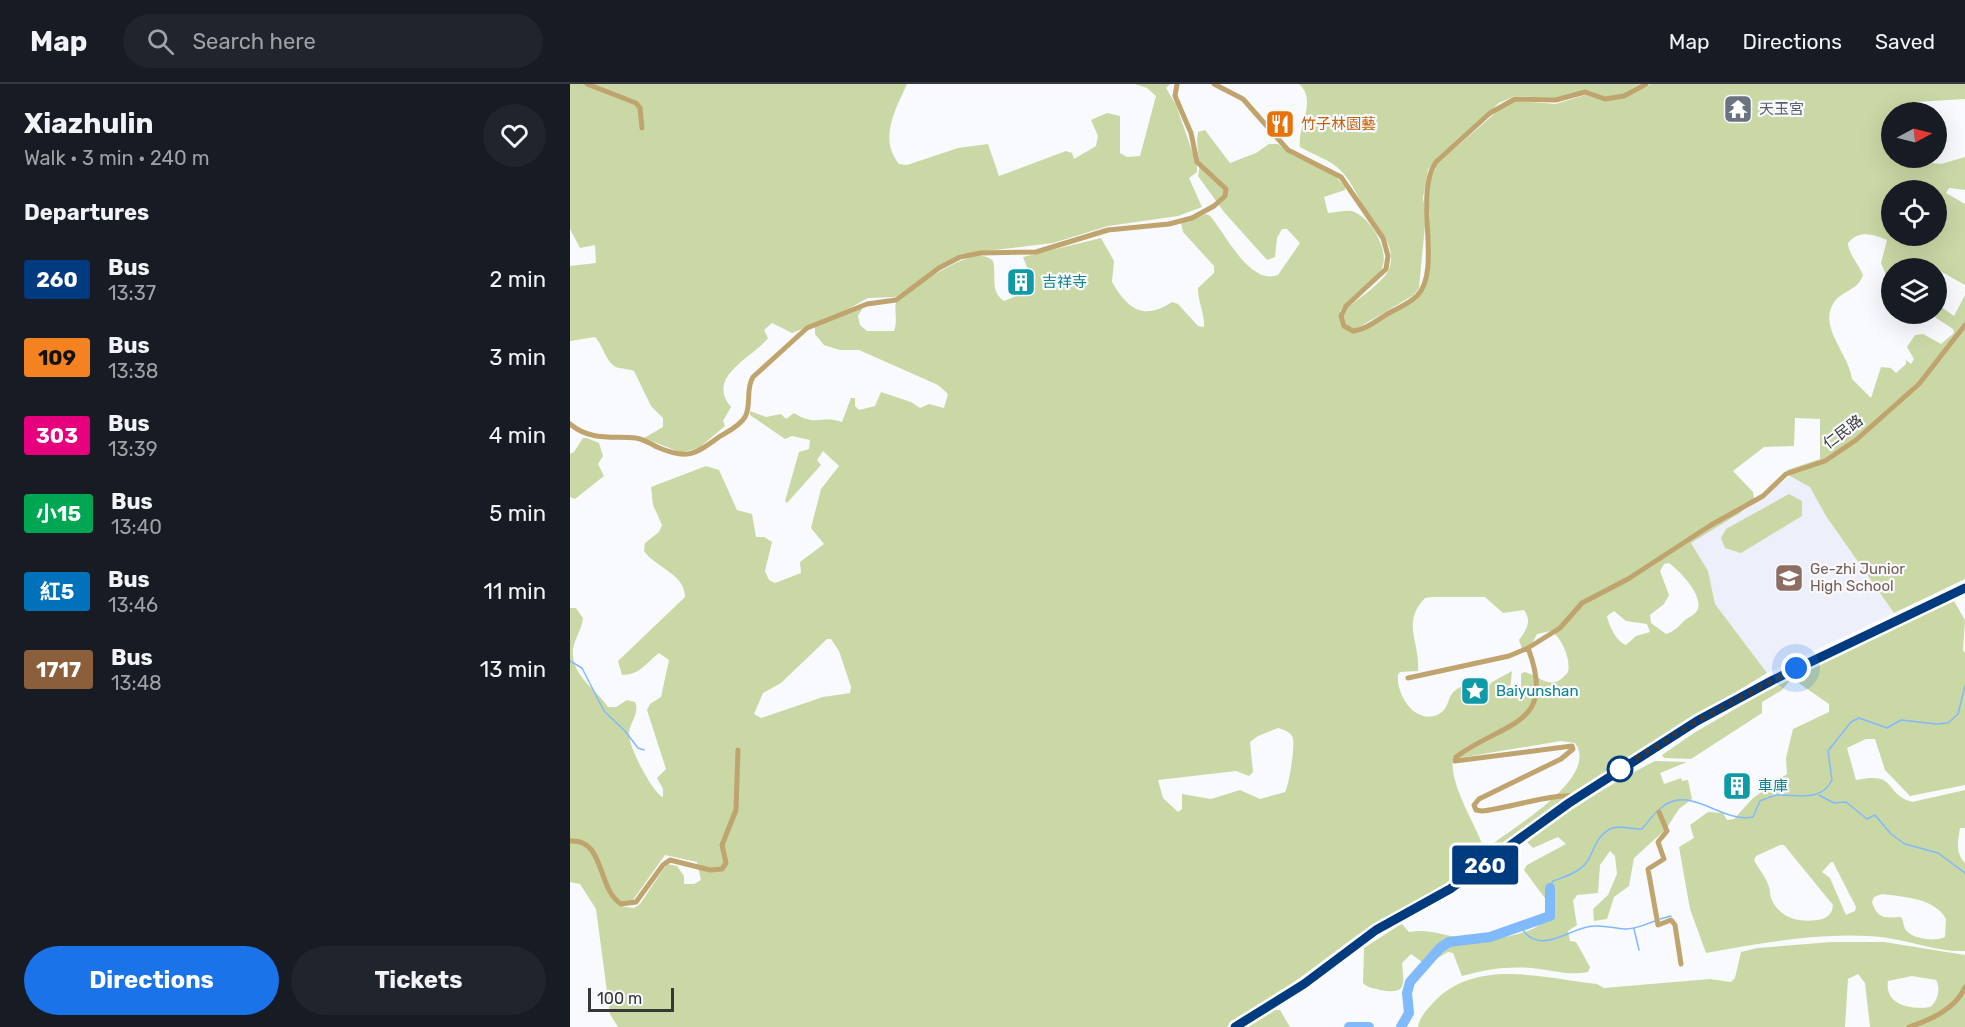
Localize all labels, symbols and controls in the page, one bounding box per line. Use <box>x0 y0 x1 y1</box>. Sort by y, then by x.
search box <box>123 14 543 68</box>
text: Map <box>30 25 87 58</box>
icon: search <box>144 25 177 58</box>
text: Search here <box>192 28 316 55</box>
text: Map <box>1669 29 1710 54</box>
text: Directions <box>1743 29 1842 54</box>
text: Saved <box>1875 29 1935 54</box>
temple icon: 天玉宮 <box>1722 93 1754 125</box>
place label: 天玉宮 <box>1759 100 1804 118</box>
north arrow <box>1881 102 1947 168</box>
map controls <box>1881 102 1947 324</box>
button: heart <box>483 104 546 167</box>
text: Xiazhulin <box>24 107 154 140</box>
restaurant icon: 竹子林園藝 <box>1264 108 1296 140</box>
place label: 竹子林園藝 <box>1301 115 1376 133</box>
text: Walk · 3 min · 240 m <box>24 146 209 170</box>
button: locate <box>1881 180 1947 246</box>
text: Departures <box>24 199 149 226</box>
text: Bus <box>108 254 150 281</box>
button: layers <box>1881 258 1947 324</box>
text: 2 min <box>489 266 546 293</box>
building icon: 吉祥寺 <box>1005 266 1037 298</box>
text: 260 <box>36 267 78 292</box>
place label: 吉祥寺 <box>1042 273 1087 291</box>
text: 13:37 <box>108 281 156 305</box>
text: Bus <box>108 332 150 359</box>
text: 3 min <box>489 344 546 371</box>
text: 109 <box>38 345 76 370</box>
text: 13:38 <box>108 359 158 383</box>
text: Bus <box>108 410 150 437</box>
street label: 仁民路 <box>1820 411 1866 453</box>
text: 4 min <box>489 422 546 449</box>
text: 303 <box>36 423 78 448</box>
text: 13:39 <box>108 437 158 461</box>
text: Bus <box>111 488 153 515</box>
text: 5 min <box>489 500 546 527</box>
text: 小15 <box>36 501 81 526</box>
text: 13:40 <box>111 515 162 539</box>
place label: Ge-zhi Junior High School <box>1810 560 1905 595</box>
school or university icon: Ge-zhi Junior High School <box>1773 562 1805 594</box>
text: Bus <box>108 566 150 593</box>
text: 11 min <box>484 578 546 605</box>
text: 紅5 <box>40 579 74 604</box>
text: 13:46 <box>108 593 158 617</box>
text: Bus <box>111 644 153 671</box>
your location <box>1781 653 1811 683</box>
text: 13 min <box>480 656 546 683</box>
text: 1717 <box>36 657 81 682</box>
text: 13:48 <box>111 671 162 695</box>
place icon: Baiyunshan <box>1459 675 1491 707</box>
place label: Baiyunshan <box>1496 682 1579 700</box>
unlabelled marker <box>1607 756 1633 782</box>
building icon: 車庫 <box>1721 770 1753 802</box>
place label: 車庫 <box>1758 777 1788 795</box>
line badge: 260 <box>1450 846 1520 884</box>
text: 260 <box>1464 853 1506 878</box>
button: Directions <box>24 946 279 1015</box>
button: Tickets <box>291 946 546 1015</box>
scale bar <box>588 985 674 1012</box>
text: 100 m <box>597 989 642 1008</box>

